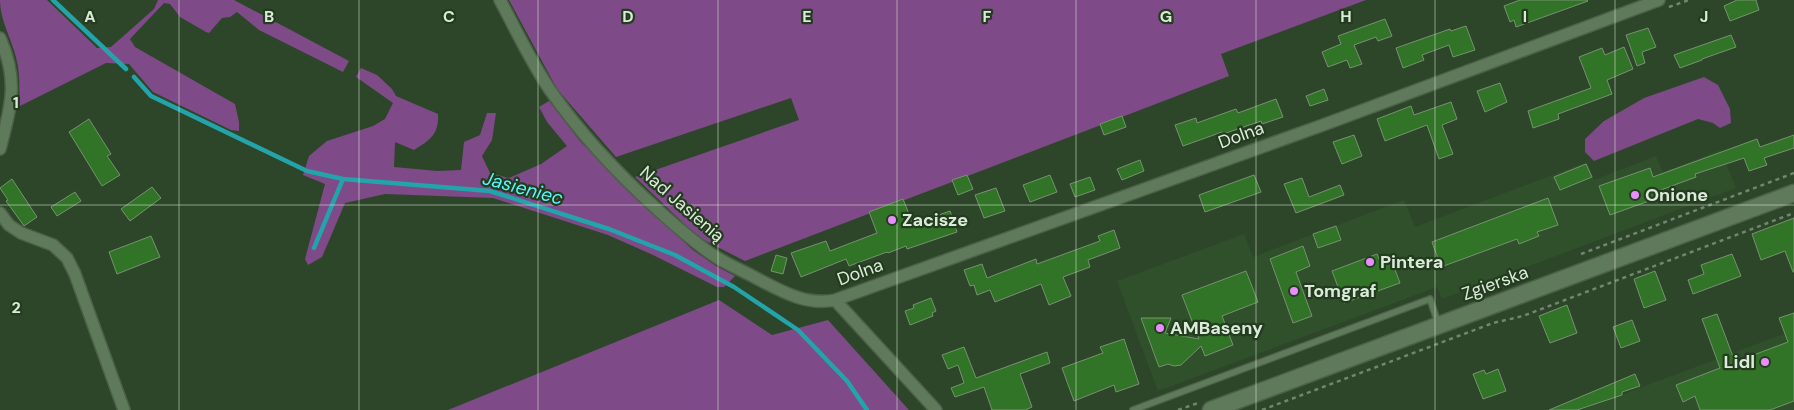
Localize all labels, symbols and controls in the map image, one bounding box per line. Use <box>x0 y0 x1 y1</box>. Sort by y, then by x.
text: A <box>84 6 96 27</box>
text: B <box>264 6 274 27</box>
text: C <box>443 6 455 27</box>
text: D <box>622 6 634 27</box>
text: E <box>802 6 812 27</box>
text: F <box>983 6 992 27</box>
text: G <box>1160 6 1172 27</box>
text: H <box>1340 6 1352 27</box>
text: I <box>1523 6 1527 27</box>
text: J <box>1700 6 1708 27</box>
text: 1 <box>13 92 19 113</box>
street label: Dolna <box>1215 116 1267 154</box>
street label: Nad Jasienią <box>634 160 730 248</box>
water label: Jasieniec <box>480 165 566 211</box>
place label: Onione <box>1645 183 1708 207</box>
marker: Onione <box>1629 189 1641 201</box>
place label: Zacisze <box>902 208 968 232</box>
marker: Zacisze <box>886 214 898 226</box>
place label: Pintera <box>1380 250 1443 274</box>
street label: Dolna <box>834 253 886 291</box>
marker: Pintera <box>1364 256 1376 268</box>
street label: Zgierska <box>1459 260 1531 306</box>
place label: Tomgraf <box>1304 279 1376 303</box>
marker: Tomgraf <box>1288 285 1300 297</box>
text: 2 <box>11 297 21 318</box>
place label: AMBaseny <box>1170 316 1263 340</box>
marker: AMBaseny <box>1154 322 1166 334</box>
place label: Lidl <box>1723 350 1755 374</box>
marker: Lidl <box>1759 356 1771 368</box>

